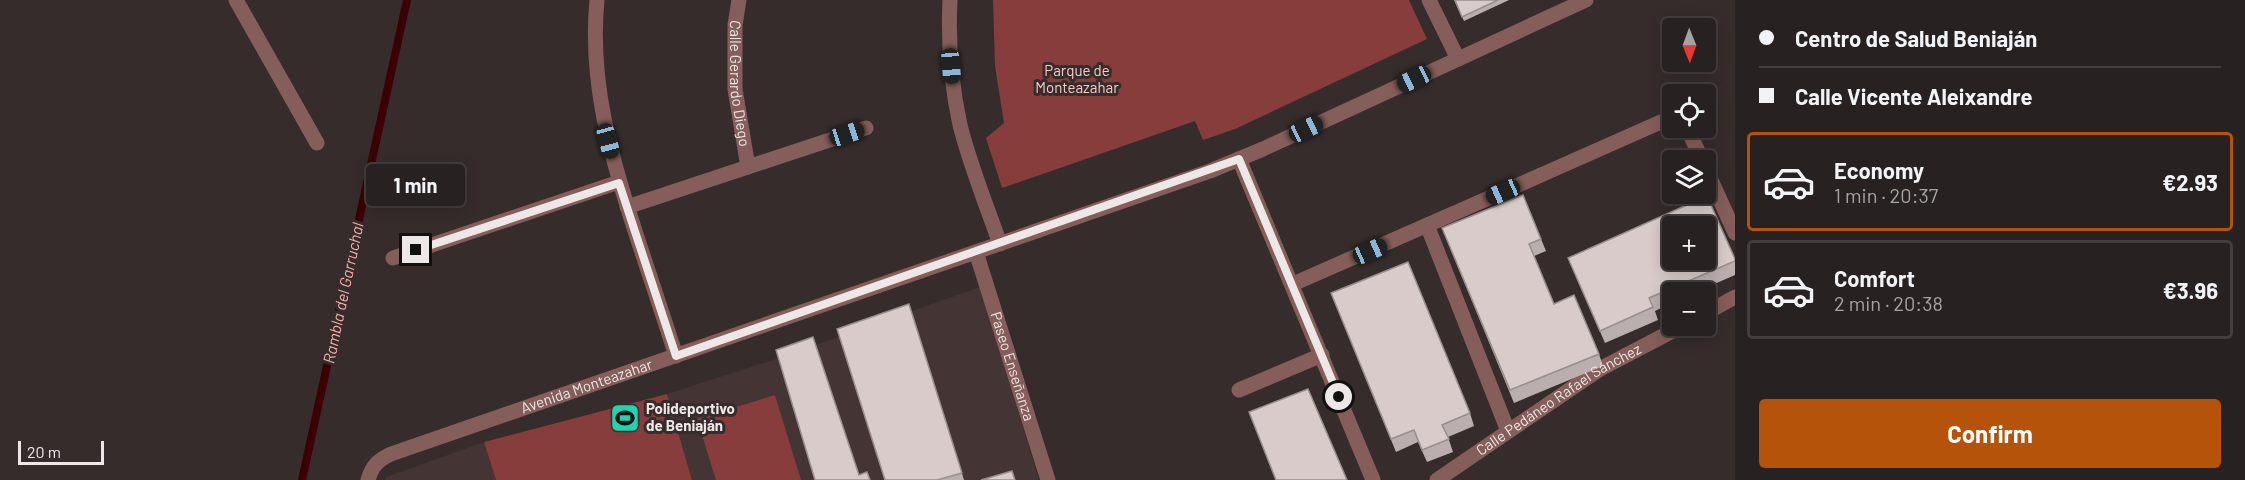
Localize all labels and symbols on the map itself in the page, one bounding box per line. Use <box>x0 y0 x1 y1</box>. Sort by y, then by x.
north arrow <box>1662 18 1716 72</box>
street label: Calle Gerardo Diego <box>726 19 754 148</box>
car <box>940 47 962 85</box>
park label: Parque de Monteazahar <box>1035 61 1119 96</box>
car <box>1394 63 1434 95</box>
car <box>1286 113 1326 145</box>
car <box>827 120 867 148</box>
car <box>595 121 621 161</box>
callout: 1 min <box>366 163 466 205</box>
car <box>1483 176 1523 208</box>
water label: Rambla del Garruchal <box>318 220 367 365</box>
car <box>1350 235 1390 267</box>
route end <box>402 236 429 263</box>
street label: Paseo Enseñanza <box>987 309 1039 423</box>
street label: Calle Pedáneo Rafael Sánchez <box>1472 339 1644 459</box>
street label: Avenida Monteazahar <box>518 354 655 416</box>
route start <box>1325 383 1352 410</box>
place label: Polideportivo de Beniaján <box>646 399 735 434</box>
sports icon: Polideportivo de Beniaján <box>609 402 641 434</box>
scale bar <box>18 438 104 466</box>

